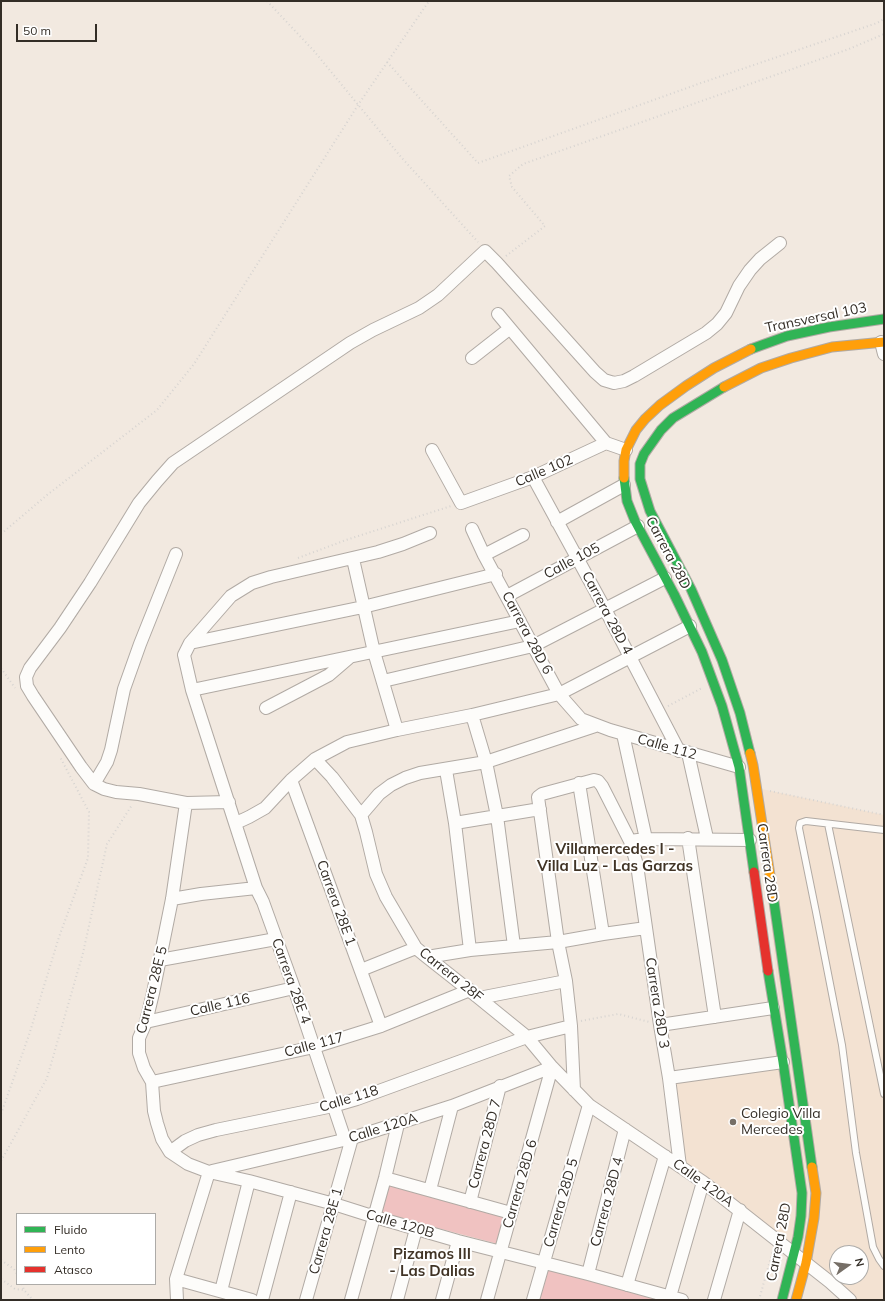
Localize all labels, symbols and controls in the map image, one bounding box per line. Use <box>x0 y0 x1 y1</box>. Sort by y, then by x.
scale bar <box>18 16 99 42</box>
text: 50 m <box>23 23 51 38</box>
street label: Transversal 103 <box>764 299 868 337</box>
street label: Calle 102 <box>513 451 575 491</box>
street label: Carrera 28D <box>642 514 694 592</box>
street label: Calle 105 <box>541 539 603 583</box>
street label: Carrera 28D 4 <box>578 569 636 657</box>
street label: Carrera 28D 6 <box>498 589 556 677</box>
street label: Calle 112 <box>635 731 699 763</box>
street label: Carrera 28D <box>753 822 781 904</box>
district label: Villamercedes I - Villa Luz - Las Garzas <box>537 840 693 875</box>
street label: Carrera 28E 1 <box>313 858 359 948</box>
street label: Carrera 28E 4 <box>268 936 314 1026</box>
street label: Carrera 28F <box>416 944 486 1006</box>
street label: Carrera 28E 5 <box>133 945 171 1035</box>
street label: Carrera 28D 3 <box>642 956 672 1050</box>
street label: Calle 116 <box>188 990 252 1020</box>
street label: Calle 117 <box>282 1029 346 1061</box>
street label: Calle 118 <box>317 1082 381 1116</box>
street label: Carrera 28D 7 <box>465 1097 505 1191</box>
place label: Colegio Villa Mercedes <box>741 1106 821 1138</box>
street label: Calle 120A <box>347 1110 419 1146</box>
marker: Colegio Villa Mercedes <box>728 1117 738 1127</box>
street label: Carrera 28D 6 <box>499 1138 541 1230</box>
street label: Carrera 28D 4 <box>587 1155 627 1249</box>
street label: Calle 120A <box>669 1155 737 1211</box>
street label: Carrera 28D 5 <box>540 1157 582 1249</box>
street label: Carrera 28E 1 <box>306 1186 346 1276</box>
street label: Carrera 28D <box>763 1201 795 1283</box>
street label: Calle 120B <box>364 1206 436 1242</box>
legend <box>16 1213 156 1285</box>
text: Fluido <box>54 1222 87 1237</box>
text: Lento <box>54 1242 85 1257</box>
district label: Pizamos III - Las Dalias <box>389 1245 475 1280</box>
north arrow <box>829 1245 869 1285</box>
text: N <box>852 1257 867 1268</box>
text: Atasco <box>54 1262 93 1277</box>

